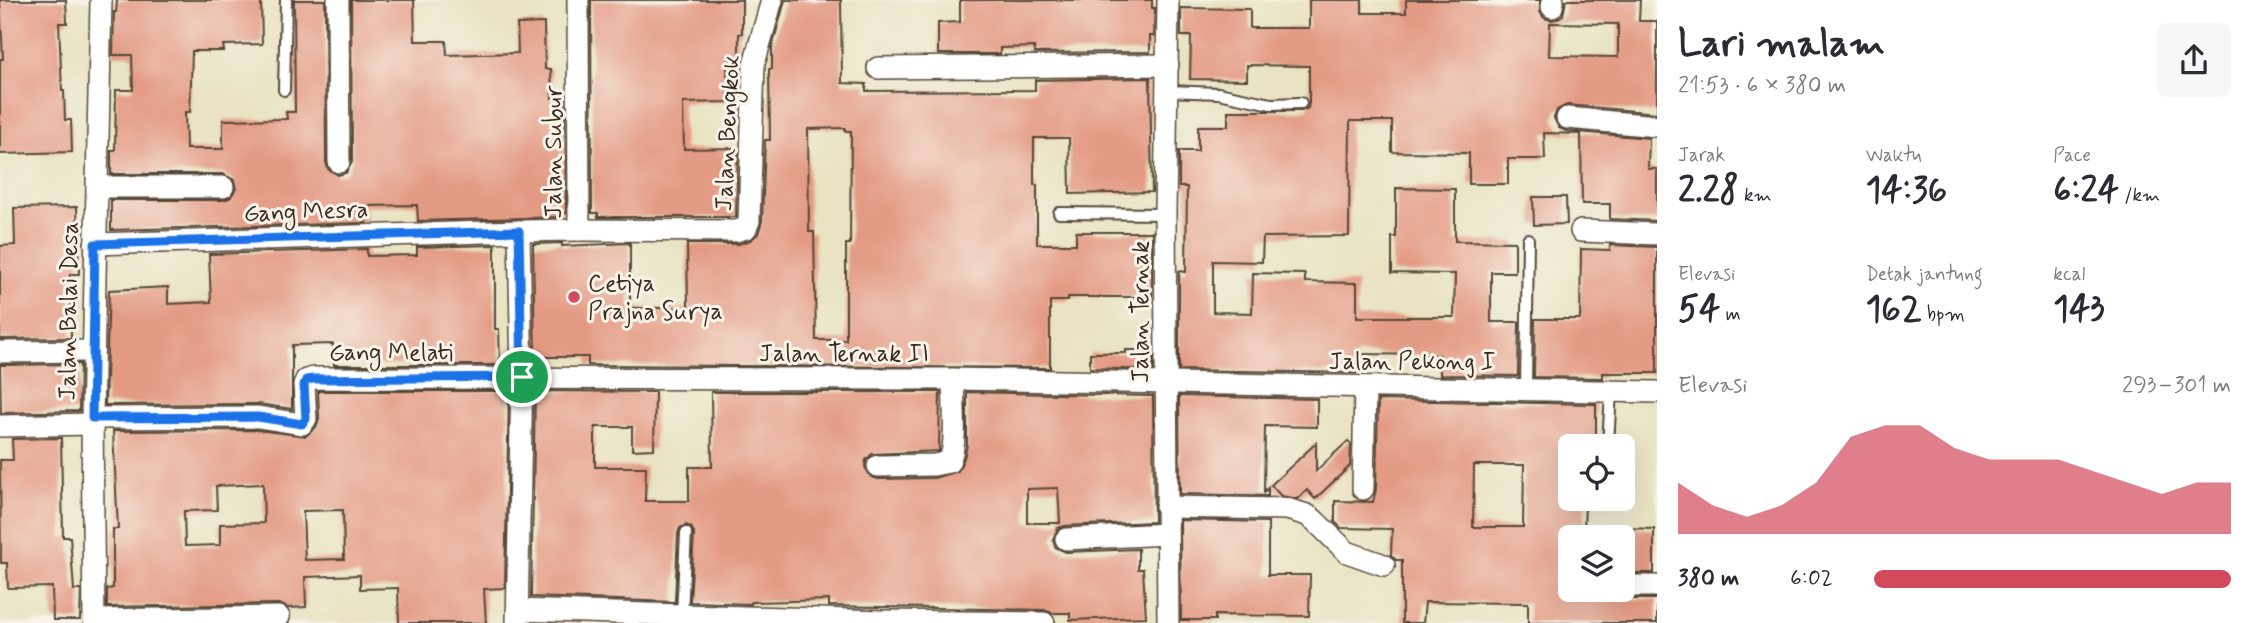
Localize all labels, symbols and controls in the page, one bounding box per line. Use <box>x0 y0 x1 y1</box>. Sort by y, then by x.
text: Lari malam <box>1678 20 1885 69</box>
button: share <box>2157 23 2231 97</box>
street label: Jalan Bengkok <box>709 54 750 212</box>
text: 21:53 · 6 × 380 m <box>1678 71 1846 101</box>
street label: Jalan Subur <box>539 85 570 218</box>
text: Jarak <box>1678 143 1725 168</box>
text: Waktu <box>1866 143 1922 168</box>
text: Pace <box>2053 143 2091 168</box>
text: 2.28 <box>1678 168 1739 214</box>
text: 14:36 <box>1866 168 1947 214</box>
text: 6:24 <box>2053 168 2119 214</box>
text: km <box>1739 183 1772 208</box>
text: /km <box>2119 183 2160 208</box>
street label: Gang Mesra <box>243 195 369 232</box>
street label: Jalan Balai Desa <box>52 221 87 401</box>
street label: Jalan Ternak <box>1126 241 1157 383</box>
text: Elevasi <box>1678 262 1735 287</box>
text: Detak jantung <box>1866 262 1983 287</box>
text: kcal <box>2053 262 2085 287</box>
place label: Cetiya Prajna Surya <box>588 269 723 328</box>
text: 54 <box>1678 287 1720 333</box>
text: 162 <box>1866 287 1922 333</box>
text: 143 <box>2053 287 2105 333</box>
marker: Cetiya Prajna Surya <box>566 289 582 305</box>
text: m <box>1720 302 1741 327</box>
text: bpm <box>1922 302 1965 327</box>
street label: Gang Melati <box>329 338 453 371</box>
street label: Jalan Ternak II <box>759 339 929 370</box>
pin <box>492 347 552 407</box>
street label: Jalan Pekong I <box>1329 347 1495 378</box>
icon: arrive <box>503 358 541 396</box>
text: Elevasi <box>1678 371 1747 401</box>
text: 293–301 m <box>2122 371 2231 401</box>
map controls <box>1558 434 1635 602</box>
button: locate <box>1558 434 1635 511</box>
button: layers <box>1558 525 1635 602</box>
text: 380 m <box>1678 564 1739 594</box>
text: 6:02 <box>1790 564 1833 594</box>

